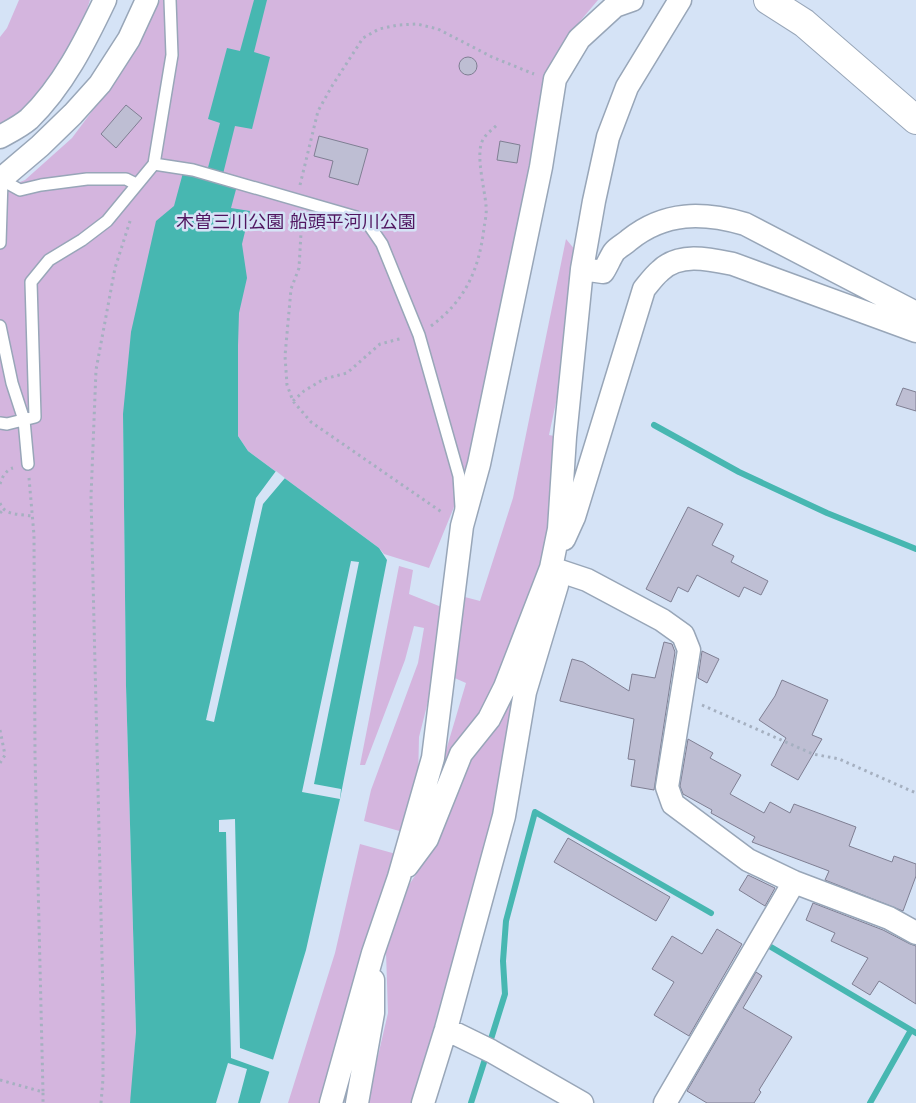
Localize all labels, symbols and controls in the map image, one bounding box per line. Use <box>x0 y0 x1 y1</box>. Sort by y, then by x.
park label: 木曽三川公園 船頭平河川公園 <box>176 209 416 235</box>

